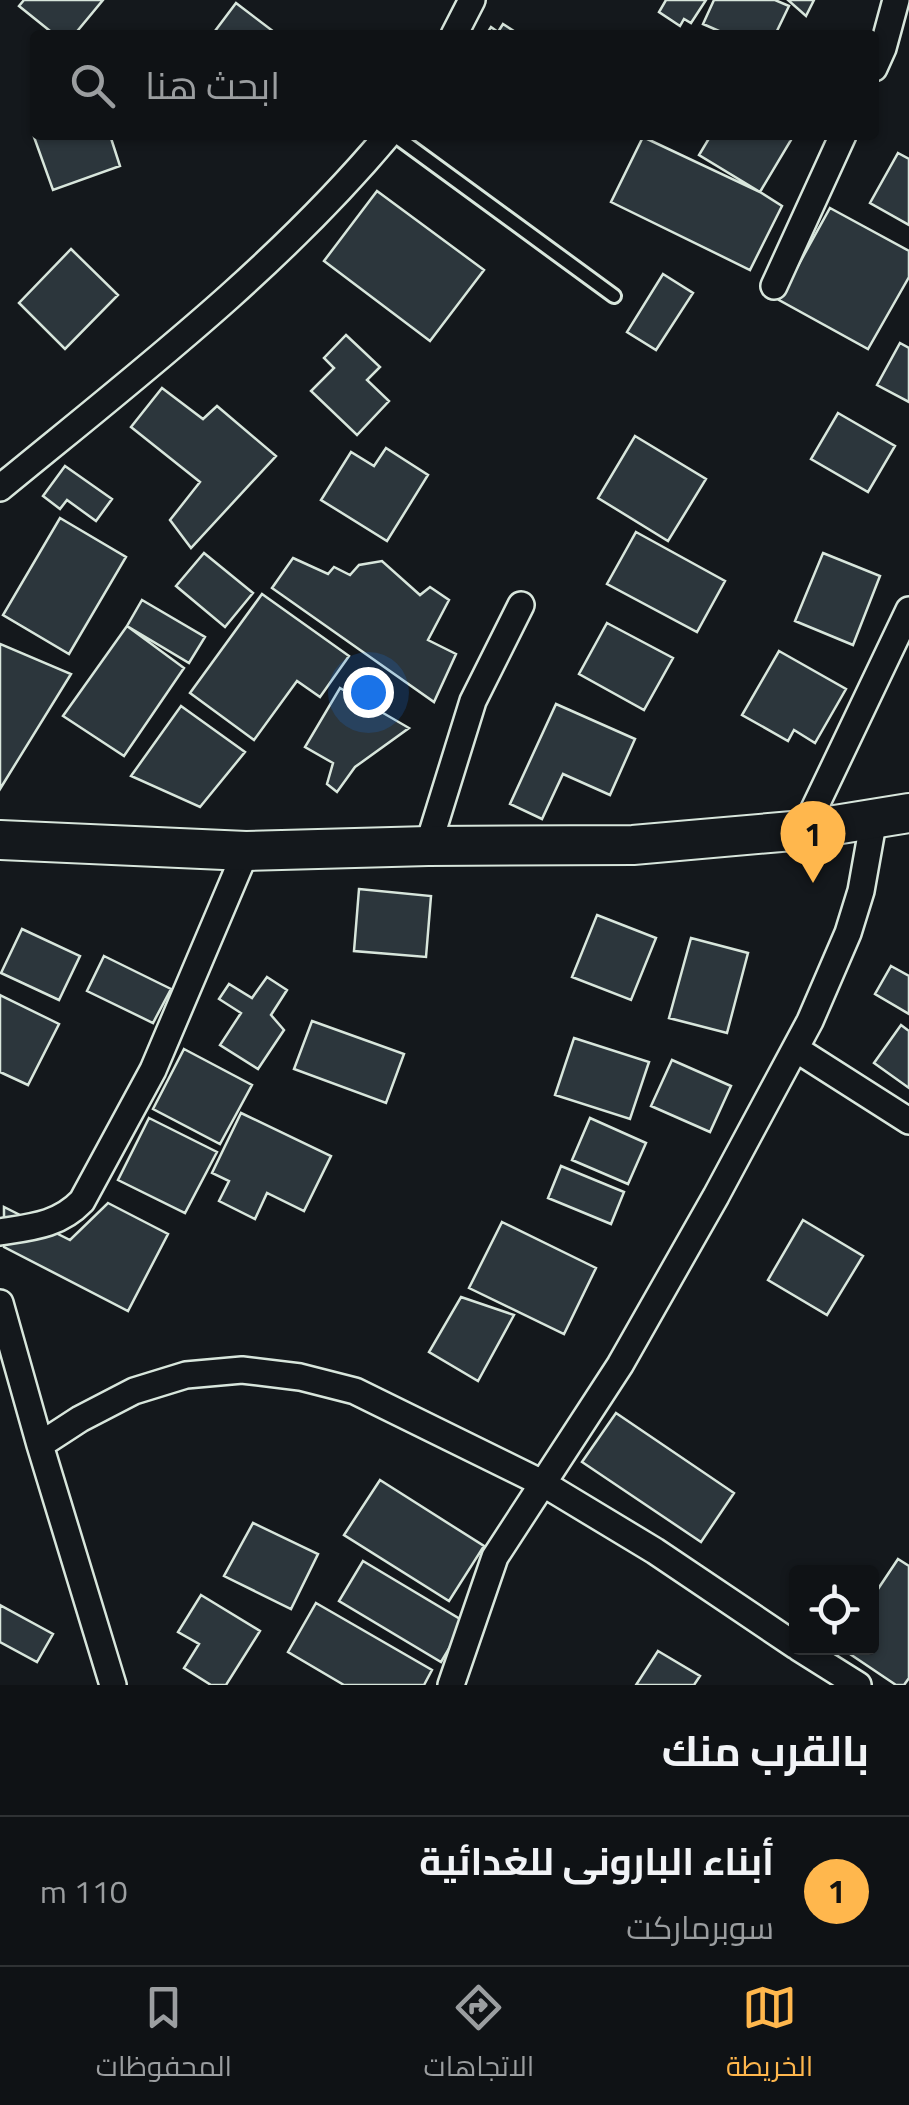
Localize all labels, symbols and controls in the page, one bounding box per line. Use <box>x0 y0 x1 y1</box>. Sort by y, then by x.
search box <box>30 30 879 140</box>
text: ابحث هنا <box>145 56 280 114</box>
icon: search <box>65 58 120 113</box>
your location <box>343 667 394 718</box>
pin: 1 <box>780 800 846 883</box>
map controls <box>789 1565 879 1655</box>
button: locate <box>789 1565 879 1655</box>
text: بالقرب منك <box>662 1718 869 1782</box>
text: أبناء البارونى للغدائية <box>419 1832 774 1890</box>
text: 110 m <box>40 1867 128 1915</box>
text: 1 <box>828 1867 845 1915</box>
text: سوبرماركت <box>626 1903 774 1951</box>
tab: المحفوظات <box>96 1980 232 2092</box>
tab: الاتجاهات <box>424 1980 534 2092</box>
tab: الخريطة <box>726 1980 813 2092</box>

